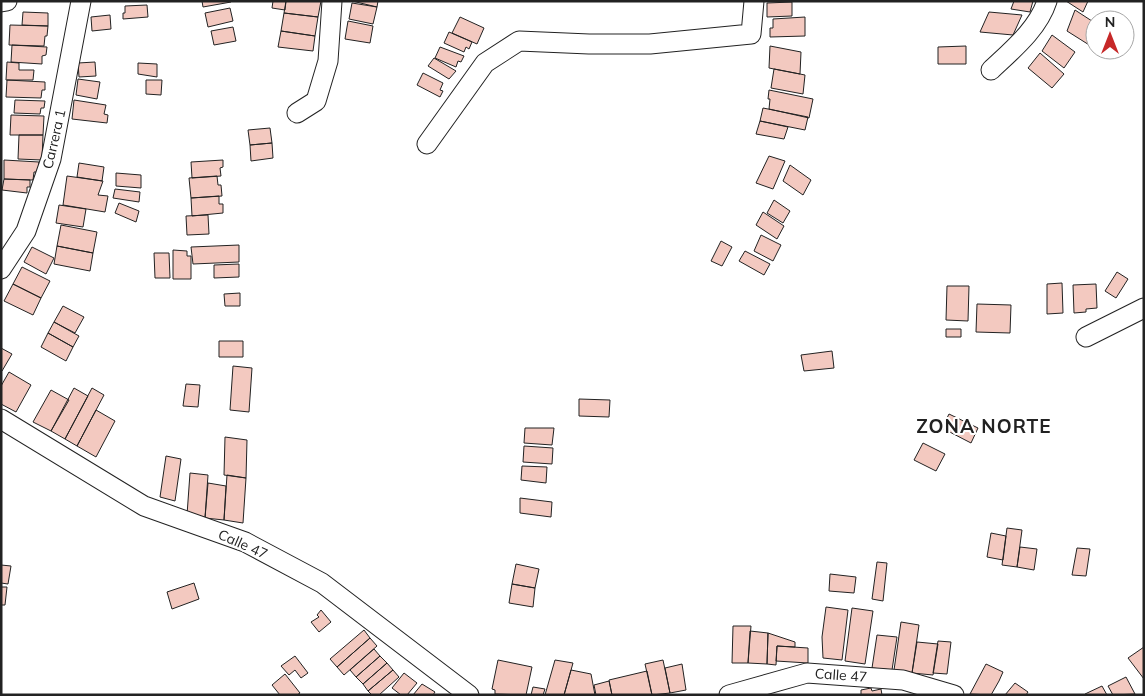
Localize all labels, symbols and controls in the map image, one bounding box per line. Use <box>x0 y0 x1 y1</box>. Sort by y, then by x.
north arrow <box>1085 10 1135 60</box>
text: N <box>1105 13 1115 31</box>
street label: Carrera 1 <box>38 107 70 171</box>
district label: ZONA NORTE <box>916 414 1052 438</box>
street label: Calle 47 <box>215 525 271 563</box>
street label: Calle 47 <box>814 664 868 686</box>

